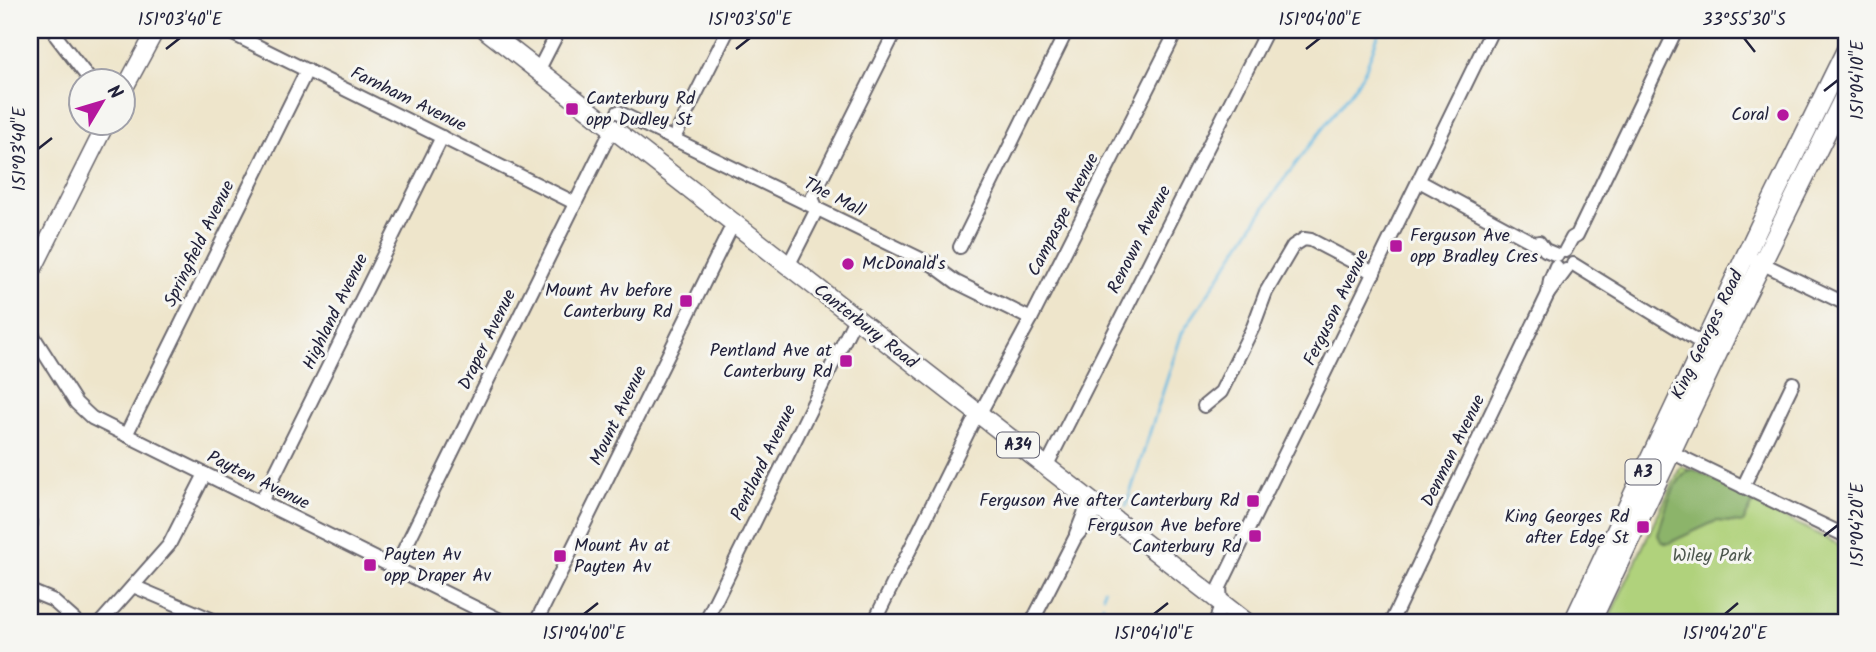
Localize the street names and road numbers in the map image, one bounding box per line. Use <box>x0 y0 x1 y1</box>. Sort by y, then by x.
street label: Farnham Avenue <box>345 59 471 141</box>
street label: Campaspe Avenue <box>1020 148 1108 282</box>
street label: The Mall <box>798 170 871 226</box>
street label: Springfield Avenue <box>157 176 243 312</box>
street label: Renown Avenue <box>1100 181 1180 299</box>
street label: Ferguson Avenue <box>1296 245 1378 371</box>
street label: Highland Avenue <box>295 249 377 375</box>
street label: King Georges Road <box>1664 264 1752 405</box>
street label: Canterbury Road <box>807 277 924 378</box>
street label: Draper Avenue <box>451 285 525 395</box>
street label: Mount Avenue <box>582 361 656 471</box>
street label: Denman Avenue <box>1414 390 1494 512</box>
street label: Pentland Avenue <box>723 400 805 526</box>
road number: A34 <box>997 432 1039 458</box>
street label: Payten Avenue <box>202 444 314 518</box>
road number: A3 <box>1626 460 1660 485</box>

